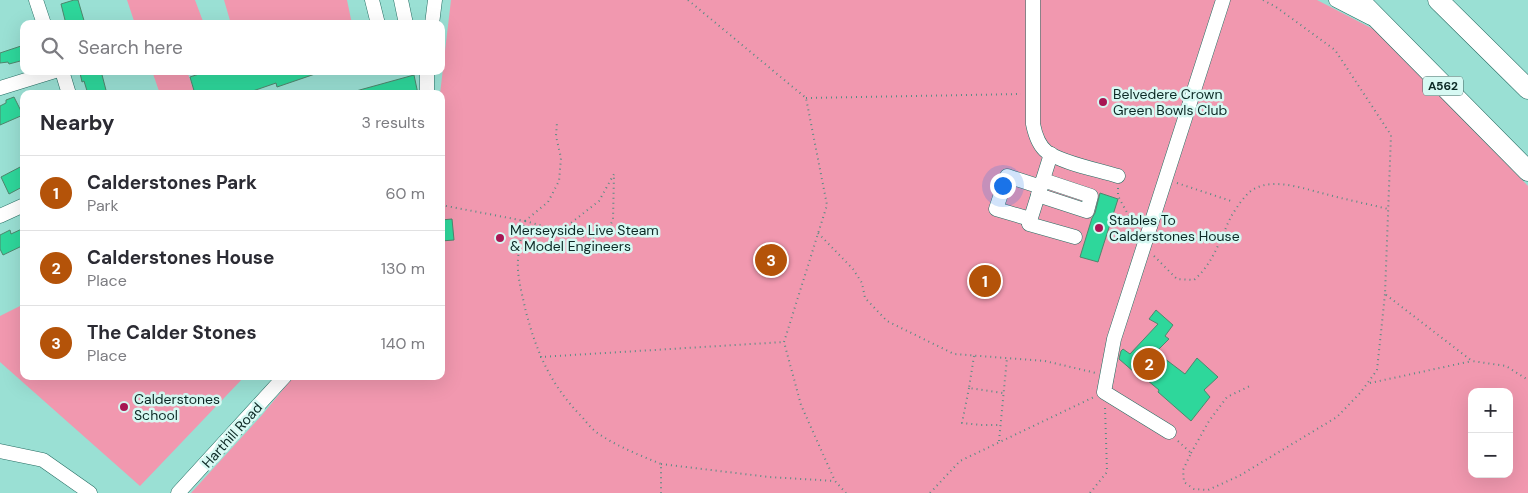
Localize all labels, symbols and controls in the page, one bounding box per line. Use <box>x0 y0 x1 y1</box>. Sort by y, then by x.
search box <box>20 20 445 75</box>
icon: search <box>38 34 66 62</box>
text: Search here <box>78 35 183 60</box>
road number: A562 <box>1423 76 1463 95</box>
place label: Belvedere Crown Green Bowls Club <box>1113 85 1227 119</box>
marker: Belvedere Crown Green Bowls Club <box>1097 96 1109 108</box>
text: Nearby <box>40 109 114 137</box>
text: 3 results <box>362 112 425 133</box>
text: Calderstones Park <box>87 170 257 195</box>
your location <box>990 173 1016 199</box>
text: 1 <box>53 183 59 204</box>
text: 60 m <box>385 183 425 204</box>
text: Park <box>87 195 119 216</box>
place label: Stables To Calderstones House <box>1109 211 1240 245</box>
place label: Merseyside Live Steam & Model Engineers <box>510 221 659 255</box>
marker: Stables To Calderstones House <box>1093 222 1105 234</box>
marker: Merseyside Live Steam & Model Engineers <box>494 232 506 244</box>
pin: 3 <box>755 241 787 279</box>
text: Calderstones House <box>87 245 274 270</box>
text: 2 <box>51 258 61 279</box>
text: 130 m <box>381 258 425 279</box>
pin: 1 <box>969 262 1001 300</box>
text: Place <box>87 270 127 291</box>
text: The Calder Stones <box>87 320 257 345</box>
text: 3 <box>51 333 61 354</box>
text: 140 m <box>381 333 425 354</box>
text: Place <box>87 345 127 366</box>
pin: 2 <box>1133 345 1165 383</box>
map controls <box>1468 388 1513 478</box>
button: + <box>1468 388 1513 433</box>
place label: Calderstones School <box>134 390 220 424</box>
street label: Harthill Road <box>198 399 266 471</box>
marker: Calderstones School <box>118 401 130 413</box>
button: − <box>1468 433 1513 478</box>

